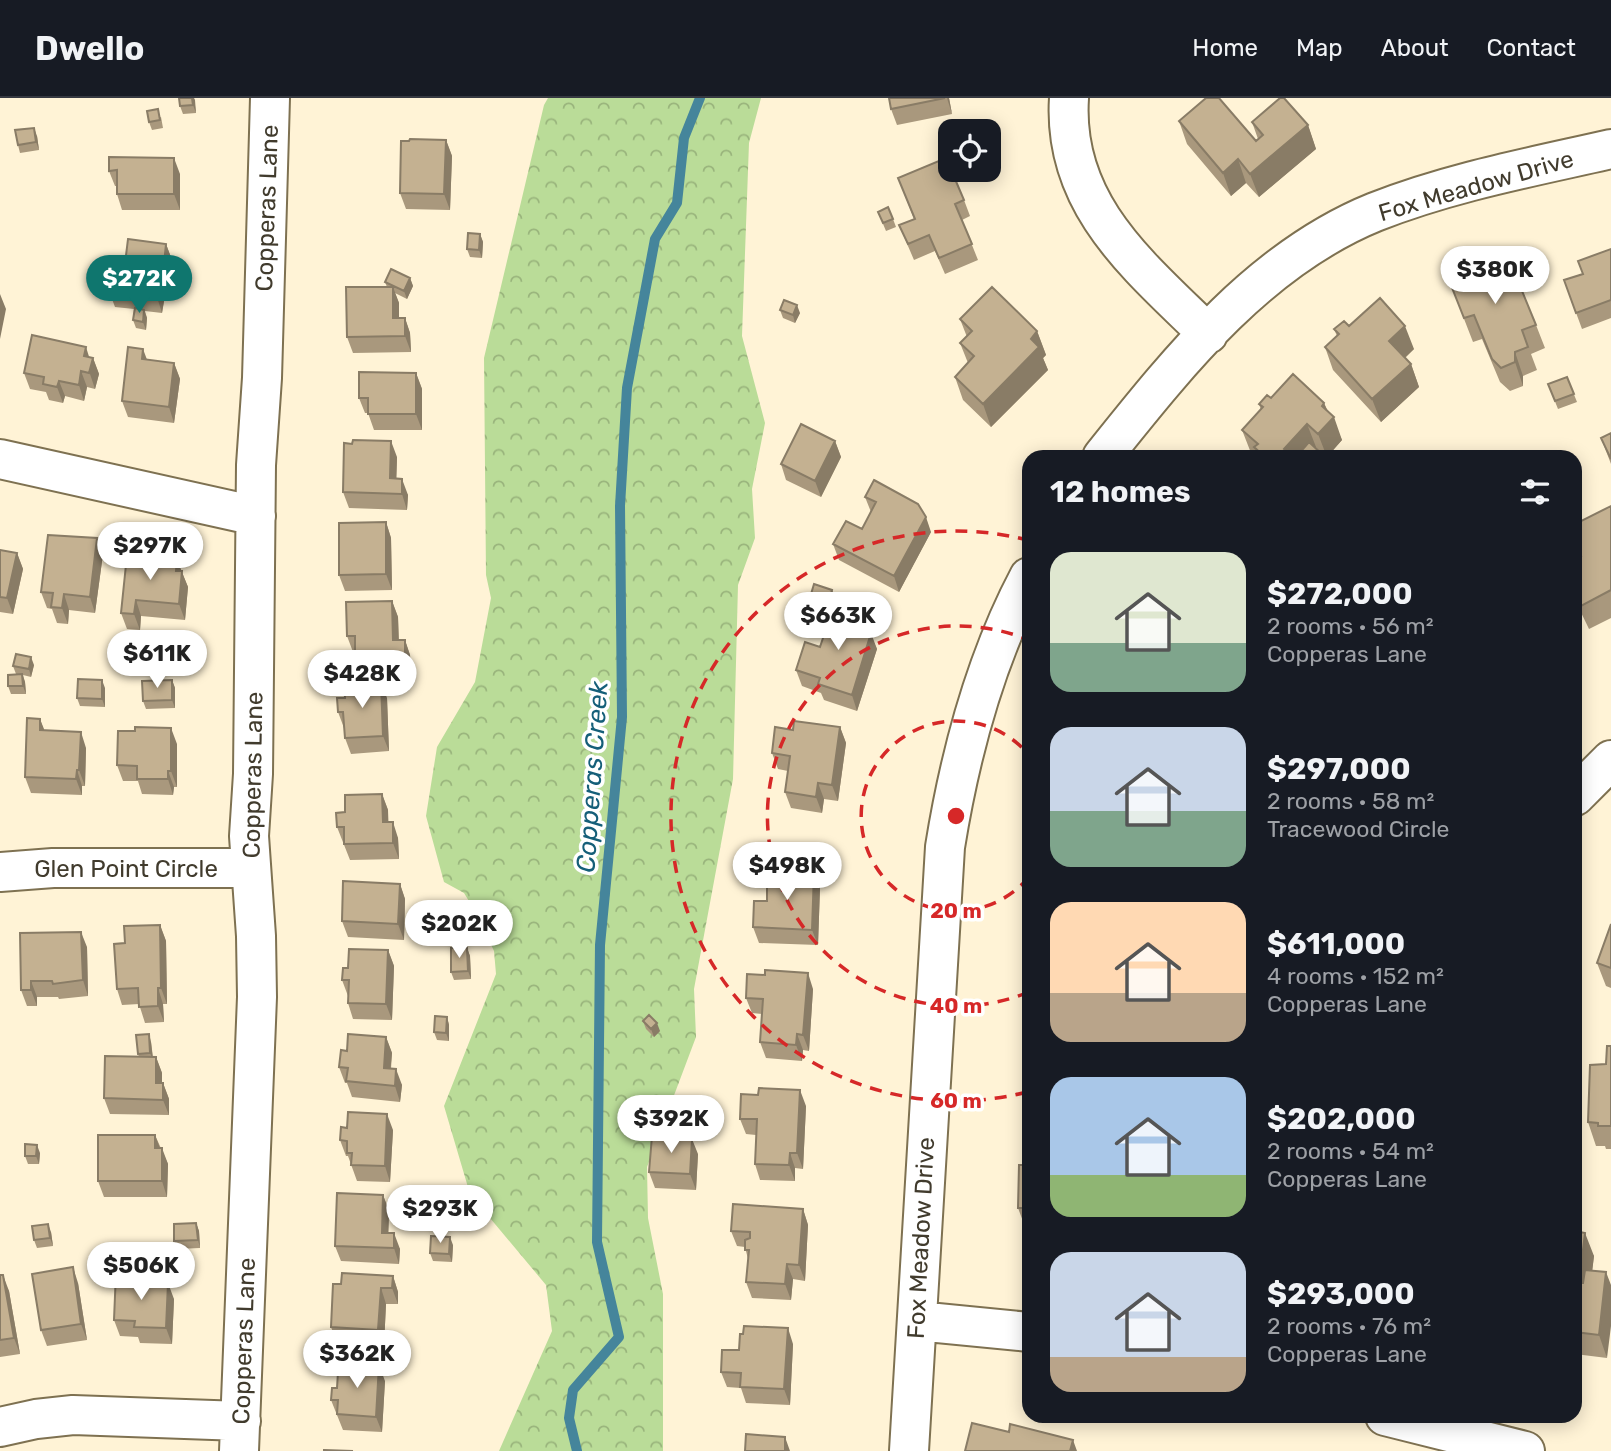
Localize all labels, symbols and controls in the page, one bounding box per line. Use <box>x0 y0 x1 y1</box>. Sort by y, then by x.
text: Dwello <box>35 29 144 68</box>
text: Home <box>1192 34 1258 62</box>
text: Map <box>1296 34 1343 62</box>
text: About <box>1381 34 1449 62</box>
text: Contact <box>1487 34 1576 62</box>
map controls <box>938 119 1001 182</box>
button: locate <box>938 119 1001 182</box>
street label: Copperas Lane <box>250 124 284 292</box>
street label: Fox Meadow Drive <box>1375 145 1577 227</box>
pin: $380K <box>1446 246 1544 306</box>
text: $380K <box>1457 255 1533 283</box>
pin: $272K <box>90 256 188 315</box>
text: $272K <box>102 264 176 292</box>
icon: filters <box>1516 473 1554 511</box>
text: 12 homes <box>1050 474 1191 510</box>
pin: $297K <box>101 522 199 582</box>
text: $297K <box>113 531 187 559</box>
text: $272,000 <box>1267 576 1413 612</box>
icon: home <box>1106 580 1190 664</box>
pin: $663K <box>789 592 887 652</box>
text: $663K <box>800 601 876 629</box>
text: 2 rooms · 56 m² <box>1267 612 1434 640</box>
pin: $611K <box>108 630 206 690</box>
text: $611K <box>123 639 191 667</box>
text: Copperas Lane <box>1267 640 1427 668</box>
pin: $428K <box>313 650 411 710</box>
text: $428K <box>324 659 400 687</box>
water label: Copperas Creek <box>570 680 615 874</box>
street label: Copperas Lane <box>238 691 268 859</box>
text: $297,000 <box>1267 751 1411 787</box>
icon: home <box>1106 755 1190 839</box>
text: 2 rooms · 58 m² <box>1267 787 1434 815</box>
centre of rings <box>944 804 968 828</box>
text: Tracewood Circle <box>1267 815 1449 843</box>
pin: $498K <box>738 842 836 902</box>
text: $498K <box>749 851 825 879</box>
street label: Glen Point Circle <box>34 855 218 883</box>
text: 20 m <box>930 898 982 923</box>
pin: $202K <box>410 900 508 960</box>
text: $202K <box>421 909 497 937</box>
text: $611,000 <box>1267 926 1405 962</box>
icon: home <box>1106 930 1190 1014</box>
text: 4 rooms · 152 m² <box>1267 962 1444 990</box>
text: Copperas Lane <box>1267 990 1427 1018</box>
text: 40 m <box>930 993 982 1018</box>
text: 60 m <box>930 1088 982 1113</box>
pin: $392K <box>622 1096 720 1155</box>
text: $202,000 <box>1267 1101 1416 1137</box>
text: $392K <box>633 1104 709 1132</box>
icon: home <box>1106 1105 1190 1189</box>
street label: Fox Meadow Drive <box>902 1136 940 1340</box>
text: 2 rooms · 54 m² <box>1267 1137 1434 1165</box>
text: Copperas Lane <box>1267 1165 1427 1193</box>
pin: $293K <box>391 1186 489 1245</box>
text: $293K <box>402 1194 478 1222</box>
pin: $506K <box>92 1242 190 1302</box>
text: $506K <box>103 1251 179 1279</box>
street label: Copperas Lane <box>227 1257 261 1425</box>
text: $293,000 <box>1267 1276 1415 1312</box>
icon: home <box>1106 1280 1190 1364</box>
text: 2 rooms · 76 m² <box>1267 1312 1431 1340</box>
pin: $362K <box>308 1330 406 1390</box>
text: $362K <box>319 1339 395 1367</box>
text: Copperas Lane <box>1267 1340 1427 1368</box>

